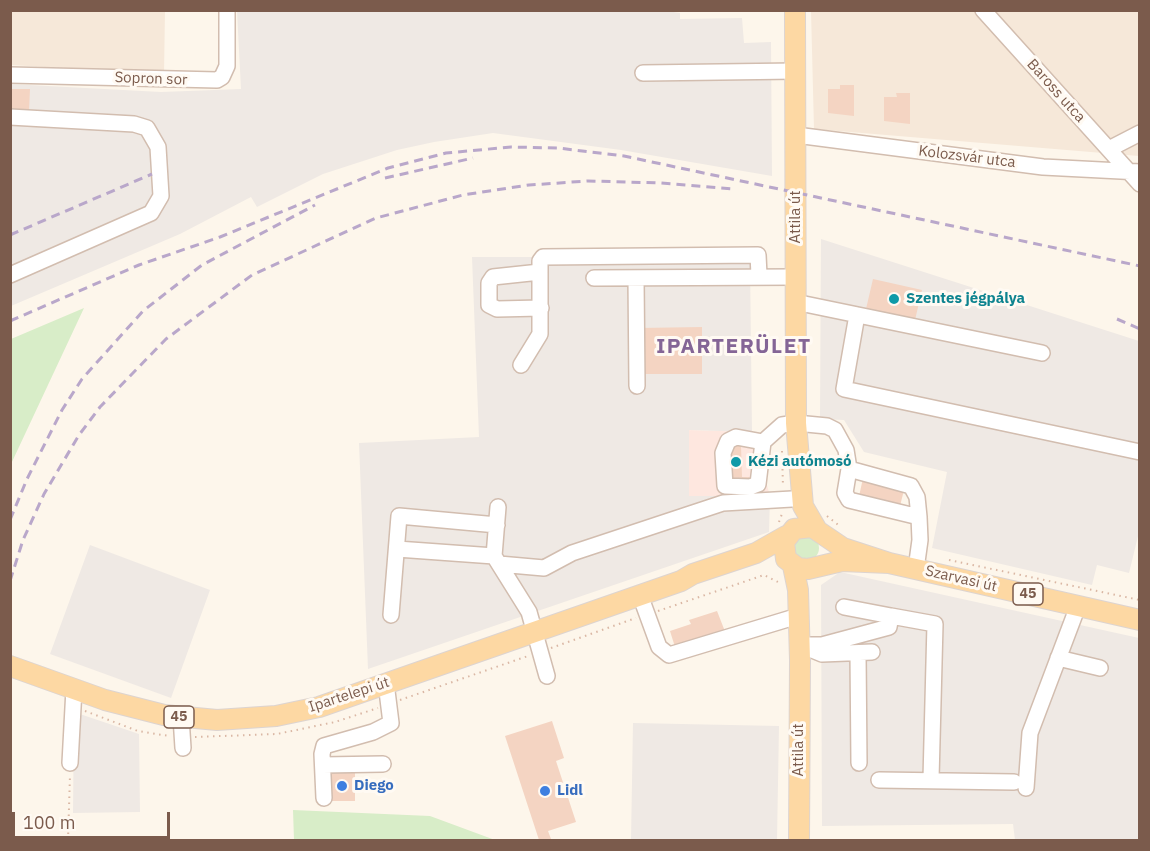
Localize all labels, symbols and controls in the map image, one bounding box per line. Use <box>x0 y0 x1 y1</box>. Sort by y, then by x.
street label: Baross utca <box>1023 56 1089 126</box>
street label: Sopron sor <box>114 69 188 89</box>
street label: Kolozsvár utca <box>917 142 1017 172</box>
street label: Attila út <box>787 190 805 244</box>
place label: Szentes jégpálya <box>906 290 1025 308</box>
marker: Szentes jégpálya <box>887 292 901 306</box>
district label: IPARTERÜLET <box>656 334 812 360</box>
place label: Kézi autómosó <box>748 453 852 471</box>
marker: Kézi autómosó <box>729 455 743 469</box>
street label: Szarvasi út <box>923 562 999 596</box>
road number: 45 <box>1013 583 1043 605</box>
street label: Ipartelepi út <box>306 673 392 717</box>
road number: 45 <box>164 706 194 728</box>
street label: Attila út <box>790 723 808 777</box>
place label: Diego <box>354 777 394 795</box>
marker: Diego <box>335 779 349 793</box>
place label: Lidl <box>557 782 583 800</box>
marker: Lidl <box>538 784 552 798</box>
scale bar <box>15 800 172 838</box>
text: 100 m <box>23 811 75 834</box>

